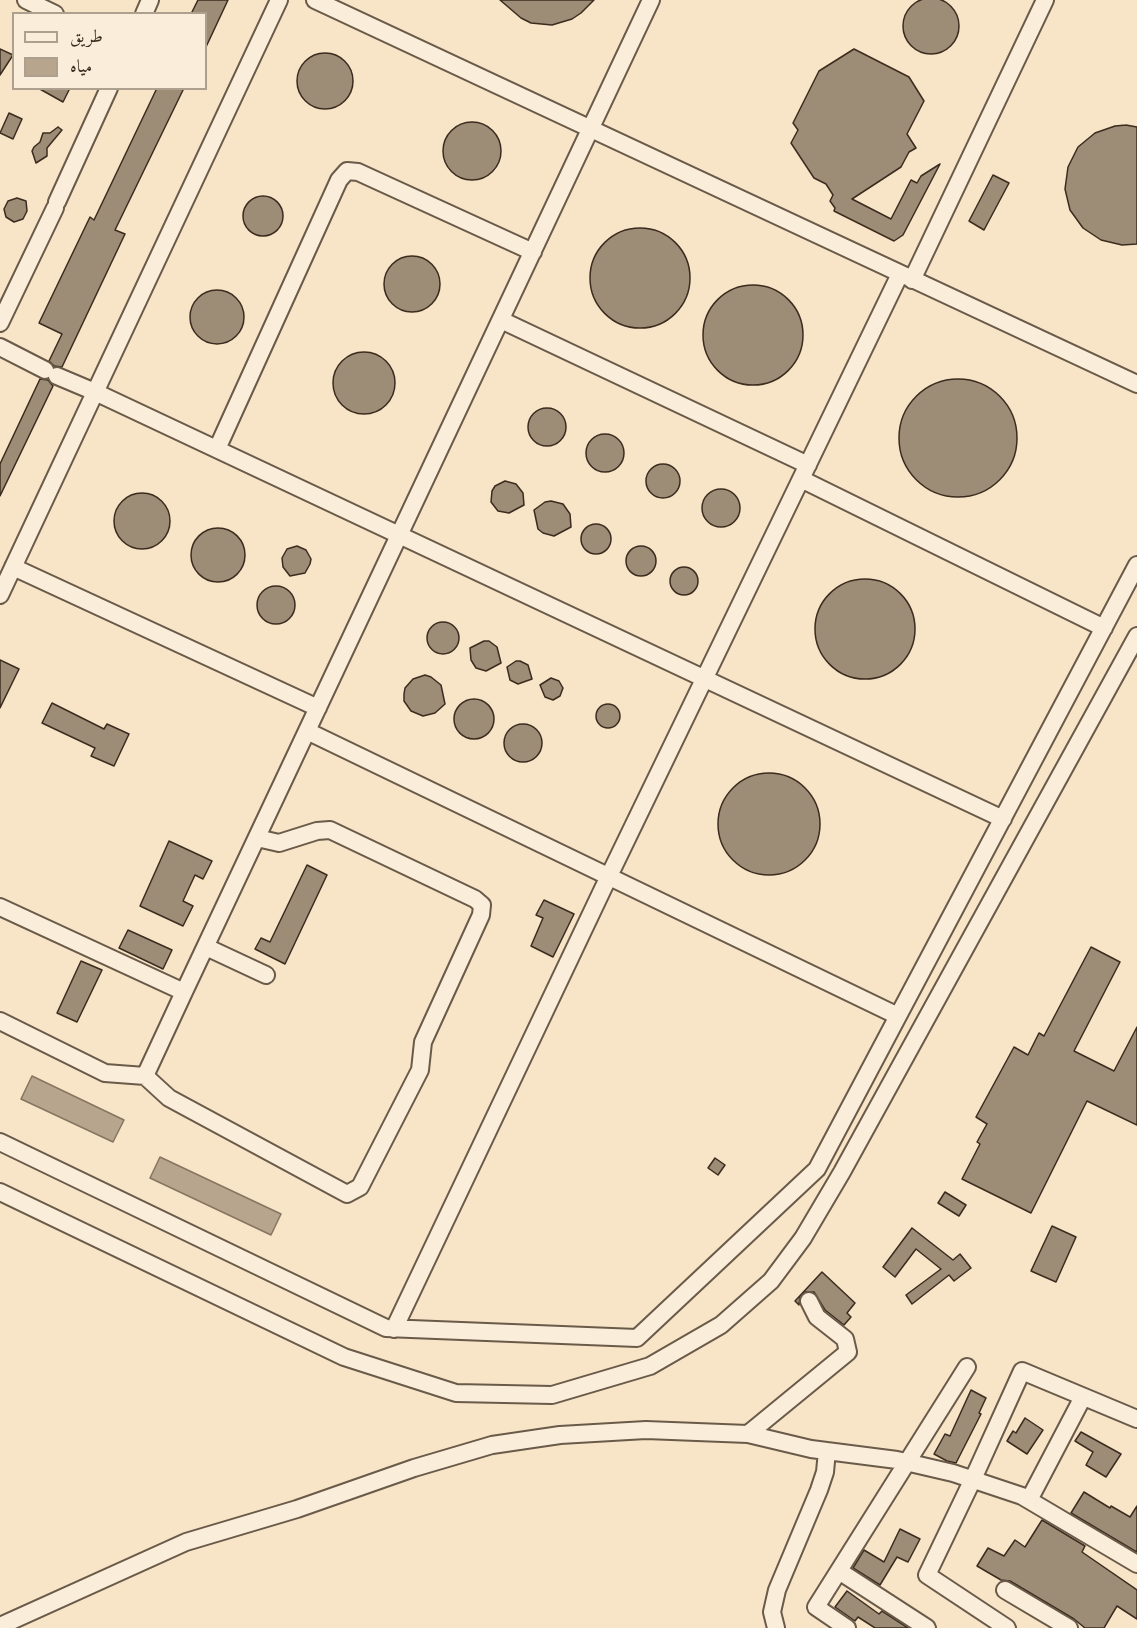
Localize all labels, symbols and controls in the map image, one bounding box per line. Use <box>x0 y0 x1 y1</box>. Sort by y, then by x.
legend <box>12 12 207 90</box>
text: طريق <box>70 24 103 48</box>
text: مياه <box>70 54 92 78</box>

